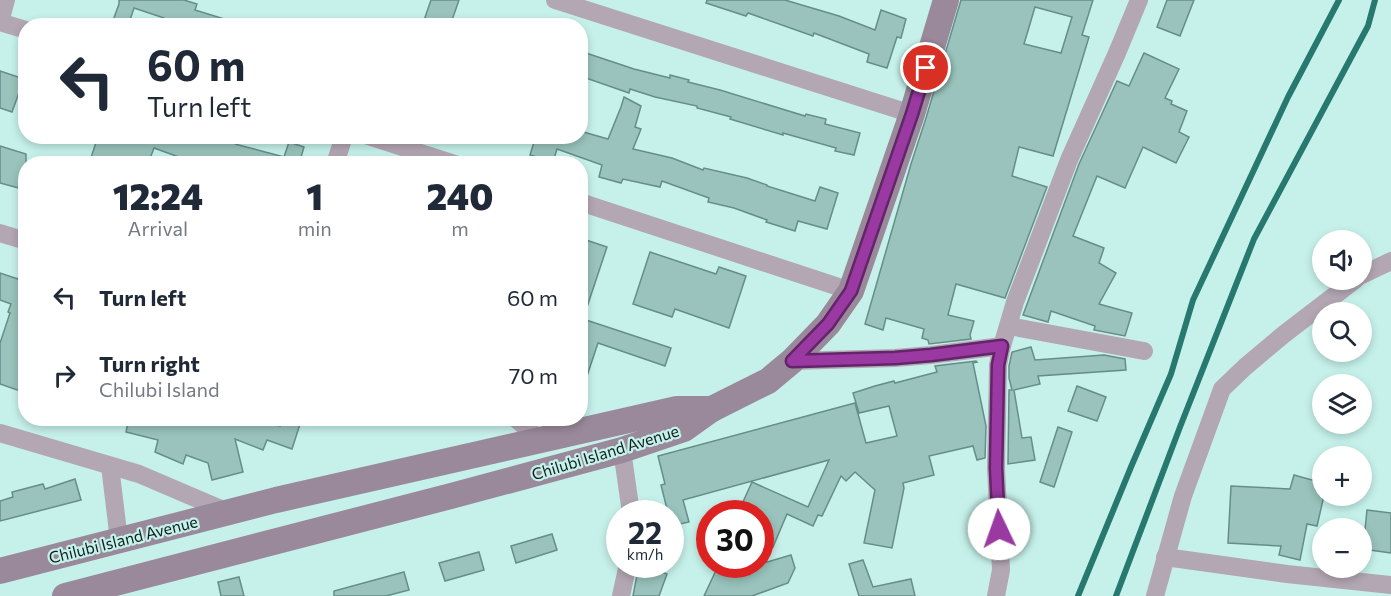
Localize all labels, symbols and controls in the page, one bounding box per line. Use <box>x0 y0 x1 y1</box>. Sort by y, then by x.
text: 60 m <box>147 38 246 90</box>
icon: left <box>48 42 126 120</box>
pin <box>900 42 951 93</box>
icon: arrive <box>909 51 942 84</box>
text: Turn left <box>147 90 251 123</box>
text: 12:24 <box>113 173 203 217</box>
text: 1 <box>306 173 323 217</box>
text: 240 <box>426 173 493 217</box>
text: Arrival <box>128 216 188 240</box>
text: min <box>298 216 332 240</box>
text: m <box>451 216 469 240</box>
map controls <box>1312 230 1372 578</box>
button: sound <box>1312 230 1372 290</box>
icon: left <box>48 281 81 314</box>
text: Turn left <box>99 284 186 311</box>
text: 60 m <box>507 284 558 311</box>
button: search <box>1312 302 1372 362</box>
text: Turn right <box>99 350 200 377</box>
icon: right <box>48 359 81 392</box>
text: 70 m <box>509 362 558 389</box>
button: layers <box>1312 374 1372 434</box>
text: Chilubi Island <box>99 377 220 401</box>
street label: Chilubi Island Avenue <box>529 421 681 483</box>
button: + <box>1312 446 1372 506</box>
position arrow <box>967 497 1031 561</box>
speed limit sign: 30 <box>696 500 774 578</box>
street label: Chilubi Island Avenue <box>47 511 199 567</box>
text: 22 <box>628 513 662 550</box>
button: − <box>1312 518 1372 578</box>
text: km/h <box>627 545 663 563</box>

